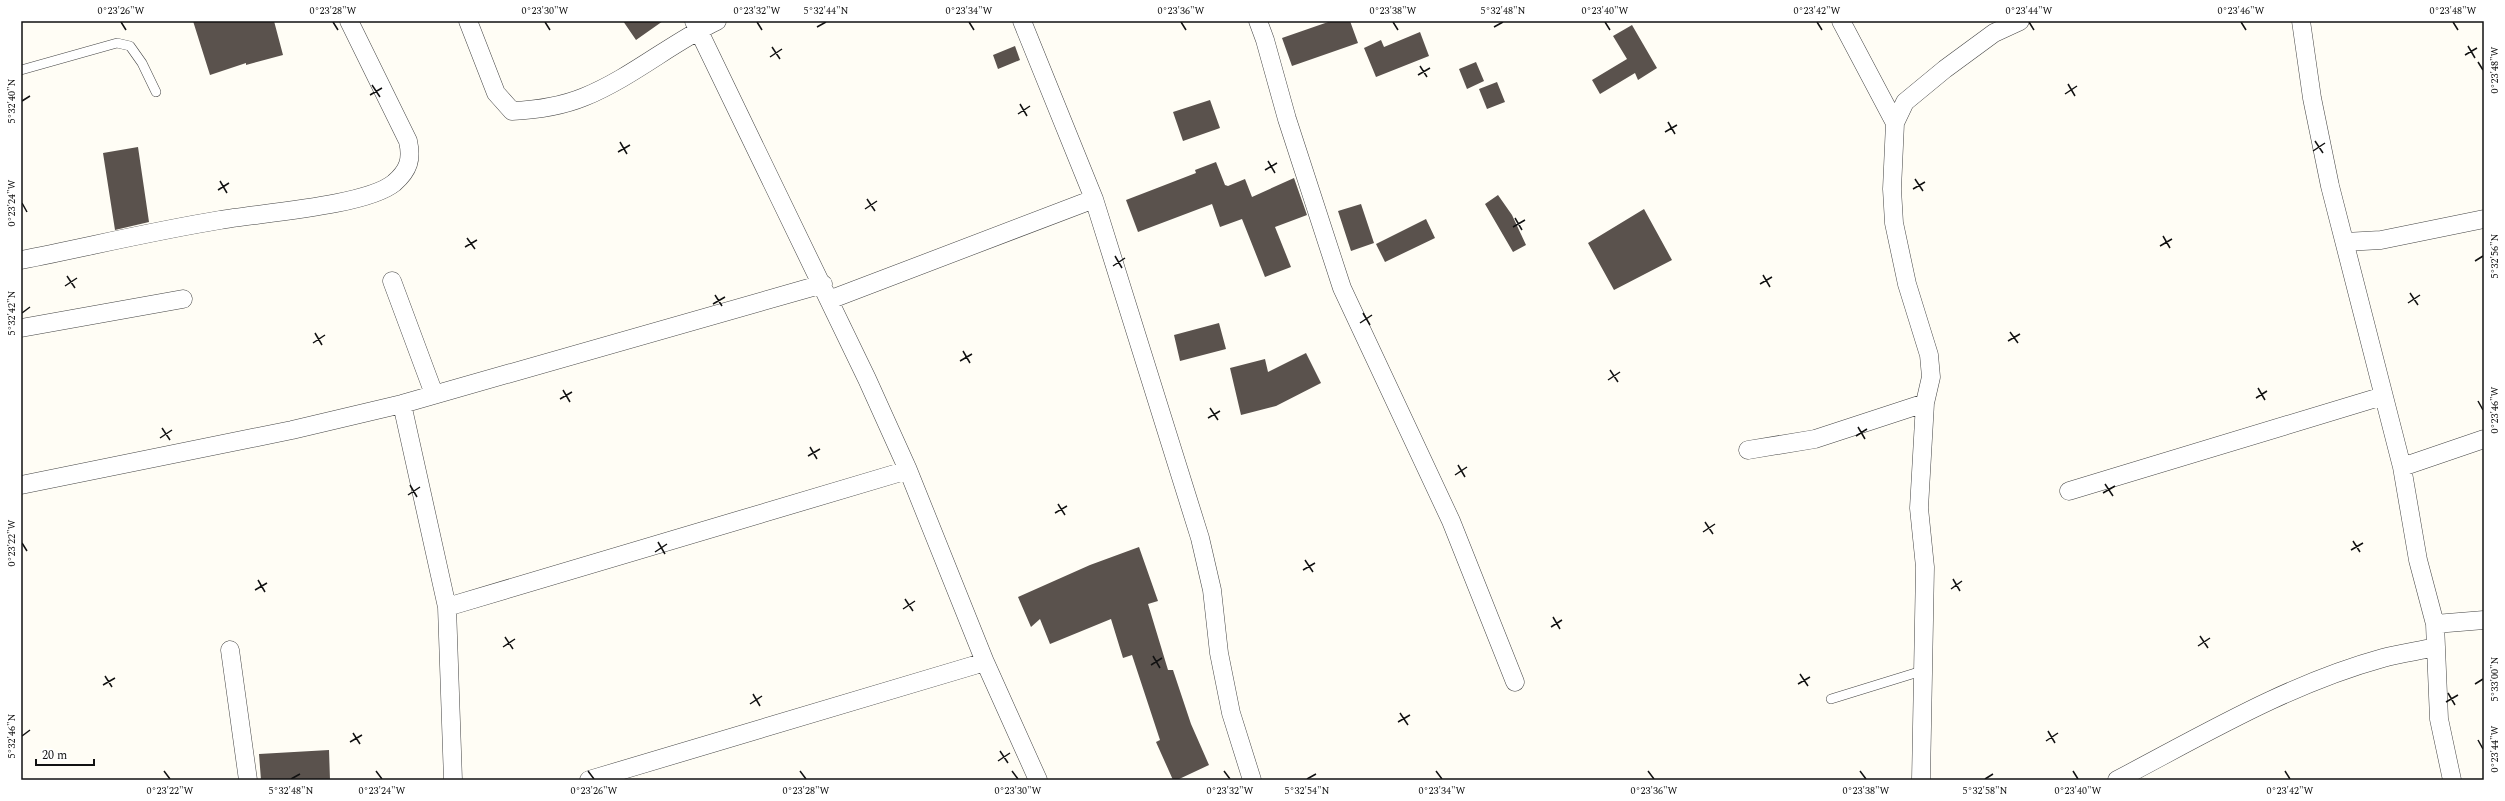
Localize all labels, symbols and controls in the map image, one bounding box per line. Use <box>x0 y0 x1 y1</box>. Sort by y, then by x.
text: 0°23'26"W <box>98 3 145 19</box>
text: 0°23'28"W <box>310 3 357 19</box>
text: 0°23'30"W <box>522 3 569 19</box>
text: 0°23'32"W <box>734 3 781 19</box>
text: 5°32'44"N <box>804 3 849 19</box>
text: 0°23'34"W <box>946 3 993 19</box>
text: 0°23'36"W <box>1158 3 1205 19</box>
text: 0°23'38"W <box>1370 3 1417 19</box>
text: 5°32'48"N <box>1481 3 1526 19</box>
text: 0°23'40"W <box>1582 3 1629 19</box>
text: 0°23'42"W <box>1794 3 1841 19</box>
text: 0°23'44"W <box>2006 3 2053 19</box>
text: 0°23'46"W <box>2218 3 2265 19</box>
text: 0°23'48"W <box>2430 3 2477 19</box>
text: 0°23'48"W <box>2487 46 2503 93</box>
text: 5°32'40"N <box>4 79 20 124</box>
text: 0°23'24"W <box>4 179 20 226</box>
text: 5°32'56"N <box>2487 234 2503 279</box>
text: 5°32'42"N <box>4 291 20 336</box>
text: 0°23'46"W <box>2487 386 2503 433</box>
text: 0°23'22"W <box>4 519 20 566</box>
text: 5°33'00"N <box>2487 657 2503 702</box>
text: 5°32'46"N <box>4 714 20 759</box>
text: 0°23'44"W <box>2487 725 2503 772</box>
scale bar <box>36 741 94 767</box>
text: 20 m <box>42 746 67 765</box>
text: 0°23'22"W <box>147 783 194 799</box>
text: 5°32'48"N <box>269 783 314 799</box>
text: 0°23'24"W <box>359 783 406 799</box>
text: 0°23'26"W <box>571 783 618 799</box>
text: 0°23'28"W <box>783 783 830 799</box>
text: 0°23'30"W <box>995 783 1042 799</box>
text: 0°23'32"W <box>1207 783 1254 799</box>
text: 5°32'54"N <box>1285 783 1330 799</box>
text: 0°23'34"W <box>1419 783 1466 799</box>
text: 0°23'36"W <box>1631 783 1678 799</box>
text: 0°23'38"W <box>1843 783 1890 799</box>
text: 5°32'58"N <box>1963 783 2008 799</box>
text: 0°23'40"W <box>2055 783 2102 799</box>
text: 0°23'42"W <box>2267 783 2314 799</box>

